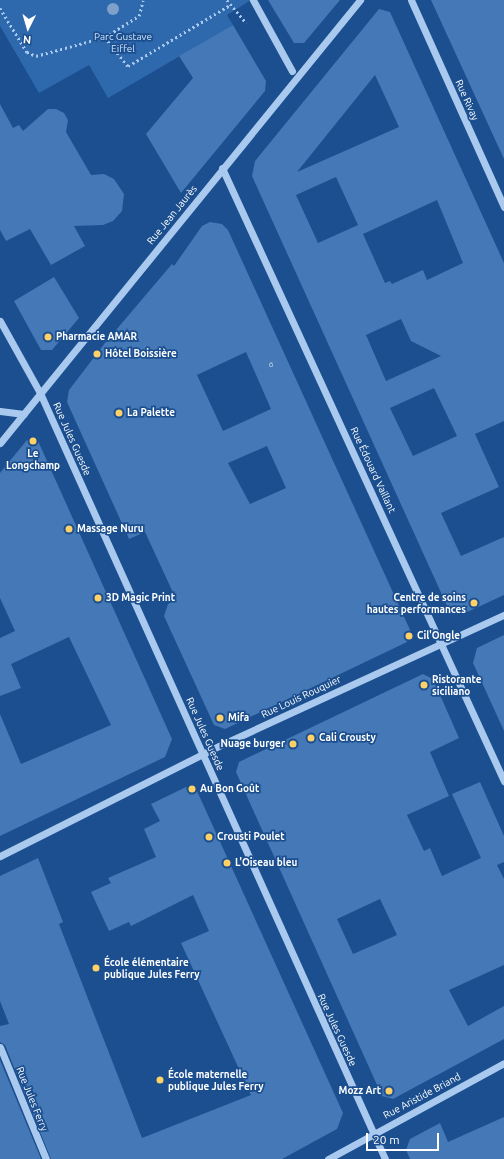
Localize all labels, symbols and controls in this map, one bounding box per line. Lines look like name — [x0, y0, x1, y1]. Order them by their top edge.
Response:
north arrow — [8, 8, 48, 48]
park label: Parc Gustave Eiffel — [94, 30, 152, 54]
text: N — [22, 34, 32, 46]
street label: Rue Rivay — [453, 78, 481, 122]
street label: Rue Jean Jaurès — [144, 183, 200, 247]
place label: Pharmacie AMAR — [56, 331, 137, 343]
marker: Pharmacie AMAR — [43, 332, 53, 342]
place label: Hôtel Boissière — [105, 348, 177, 360]
marker: Hôtel Boissière — [92, 349, 102, 359]
house number: 6 — [269, 360, 273, 370]
street label: Rue Jules Guesde — [51, 401, 93, 477]
place label: La Palette — [127, 407, 175, 419]
marker: La Palette — [114, 408, 124, 418]
street label: Rue Édouard Vaillant — [348, 425, 398, 515]
marker: Le Longchamp — [28, 436, 38, 446]
place label: Le Longchamp — [6, 447, 60, 470]
place label: Massage Nuru — [77, 523, 143, 535]
marker: Massage Nuru — [64, 524, 74, 534]
place label: Centre de soins hautes performances — [367, 591, 466, 614]
place label: 3D Magic Print — [106, 592, 175, 604]
marker: 3D Magic Print — [93, 593, 103, 603]
marker: Centre de soins hautes performances — [469, 598, 479, 608]
place label: Cil'Ongle — [417, 630, 460, 642]
marker: Cil'Ongle — [404, 631, 414, 641]
street label: Rue Louis Rouquier — [259, 673, 343, 721]
place label: Ristorante siciliano — [432, 673, 481, 696]
marker: Ristorante siciliano — [419, 680, 429, 690]
street label: Rue Jules Guesde — [184, 696, 226, 772]
place label: Mifa — [228, 712, 249, 724]
marker: Mifa — [215, 713, 225, 723]
place label: Cali Crousty — [319, 732, 376, 744]
marker: Cali Crousty — [306, 733, 316, 743]
place label: Nuage burger — [221, 738, 285, 750]
marker: Nuage burger — [288, 739, 298, 749]
place label: Au Bon Goût — [200, 783, 259, 795]
marker: Au Bon Goût — [187, 784, 197, 794]
place label: Crousti Poulet — [217, 831, 285, 843]
marker: Crousti Poulet — [204, 832, 214, 842]
place label: L'Oiseau bleu — [235, 857, 297, 869]
marker: L'Oiseau bleu — [222, 858, 232, 868]
place label: École élémentaire publique Jules Ferry — [104, 956, 200, 980]
marker: École élémentaire publique Jules Ferry — [91, 963, 101, 973]
street label: Rue Jules Guesde — [315, 992, 359, 1068]
street label: Rue Jules Ferry — [14, 1065, 50, 1133]
place label: École maternelle publique Jules Ferry — [168, 1068, 264, 1092]
street label: Rue Aristide Briand — [381, 1070, 463, 1122]
marker: École maternelle publique Jules Ferry — [155, 1075, 165, 1085]
place label: Mozz Art — [339, 1085, 381, 1097]
marker: Mozz Art — [384, 1086, 394, 1096]
scale bar — [368, 1125, 441, 1151]
text: 20 m — [373, 1133, 400, 1146]

